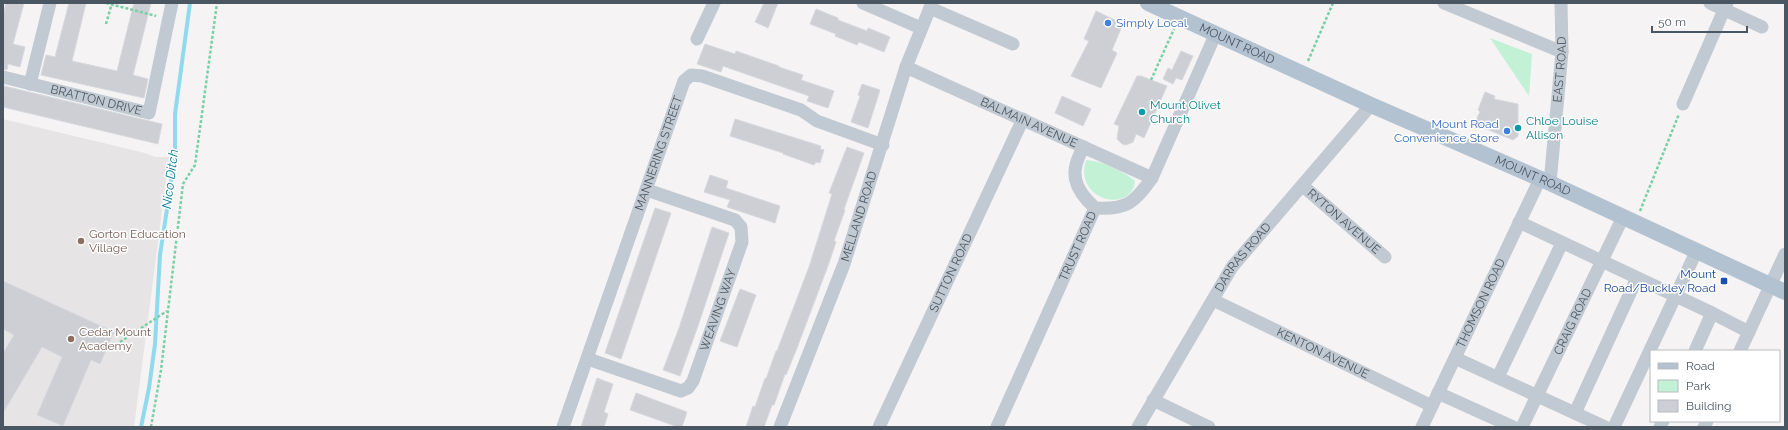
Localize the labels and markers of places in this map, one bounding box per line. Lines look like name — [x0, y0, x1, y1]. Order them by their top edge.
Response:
place label: Simply Local — [1116, 16, 1188, 30]
marker: Simply Local — [1103, 18, 1113, 28]
place label: Mount Olivet Church — [1150, 98, 1221, 126]
marker: Mount Olivet Church — [1137, 107, 1147, 117]
place label: Chloe Louise Allison — [1526, 114, 1598, 142]
place label: Mount Road Convenience Store — [1394, 117, 1499, 145]
marker: Chloe Louise Allison — [1513, 123, 1523, 133]
marker: Mount Road Convenience Store — [1502, 126, 1512, 136]
place label: Gorton Education Village — [89, 227, 186, 255]
marker: Gorton Education Village — [76, 236, 86, 246]
place label: Mount Road/Buckley Road — [1604, 267, 1716, 295]
marker: Mount Road/Buckley Road — [1719, 276, 1729, 286]
place label: Cedar Mount Academy — [79, 325, 151, 353]
marker: Cedar Mount Academy — [66, 334, 76, 344]

